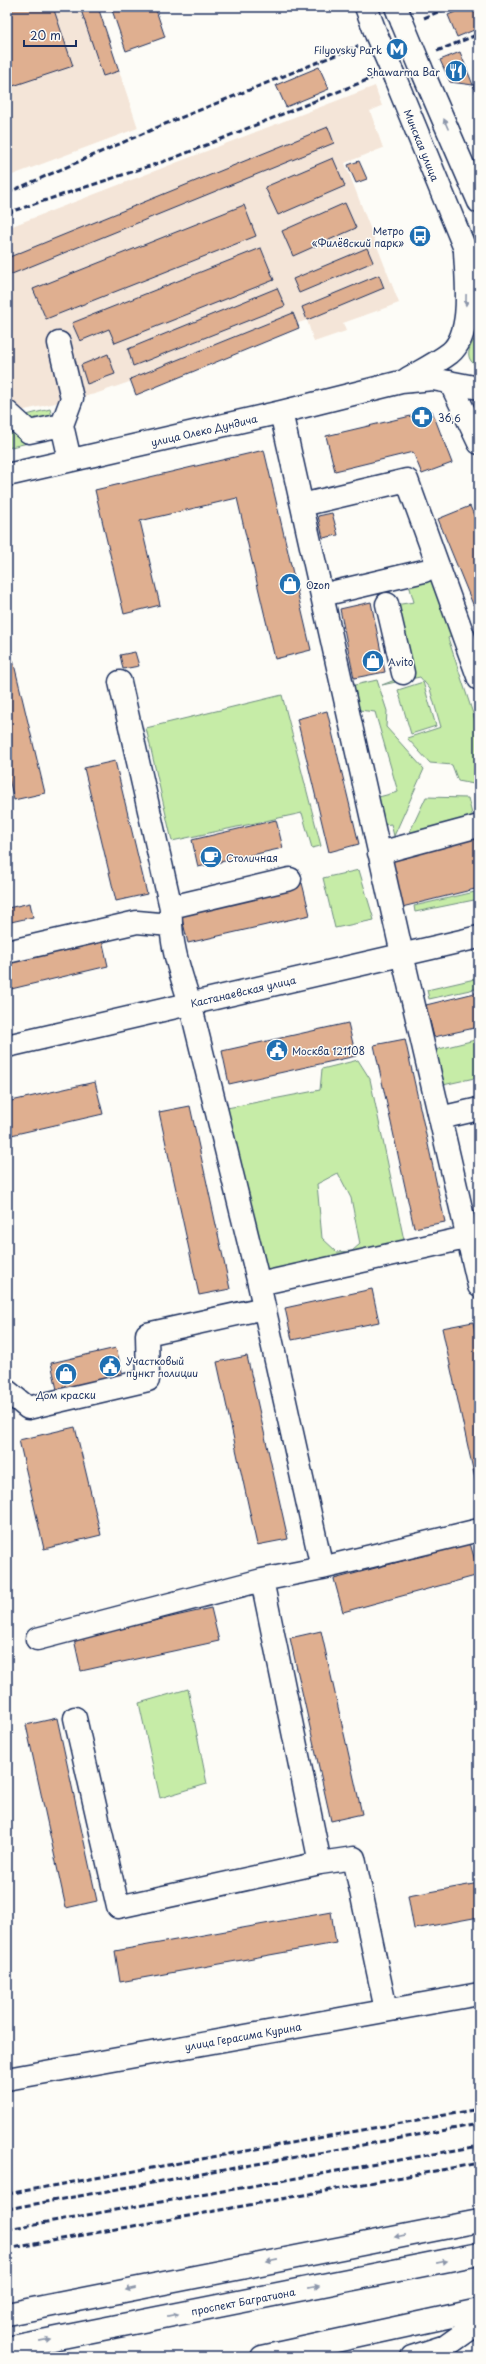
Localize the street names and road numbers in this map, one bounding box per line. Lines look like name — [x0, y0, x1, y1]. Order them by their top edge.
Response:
street label: Минская улица — [401, 107, 444, 184]
street label: улица Олеко Дундича — [149, 410, 260, 451]
street label: Кастанаевская улица — [189, 971, 298, 1010]
street label: улица Герасима Курина — [184, 2018, 303, 2054]
street label: проспект Багратиона — [190, 2283, 297, 2318]

